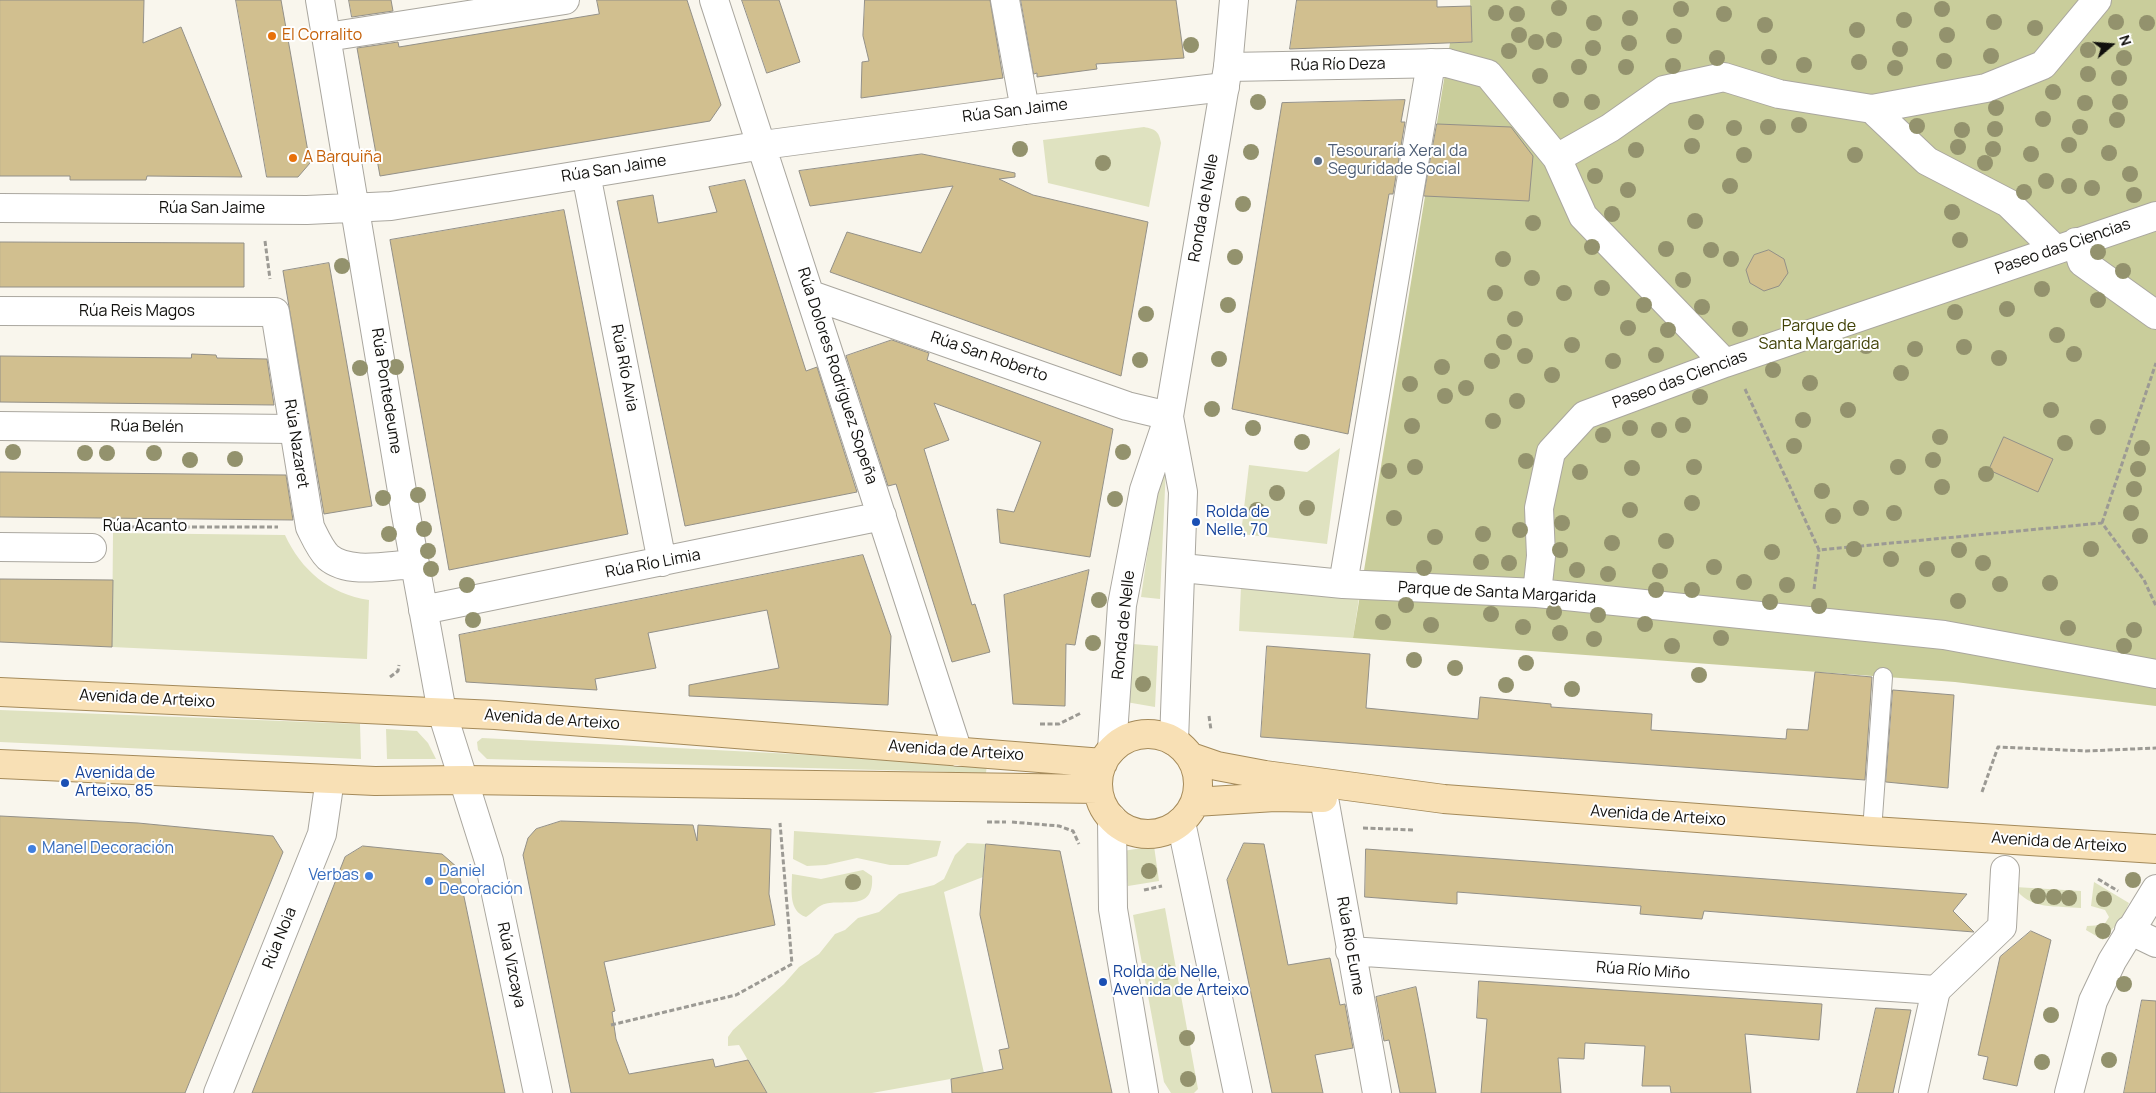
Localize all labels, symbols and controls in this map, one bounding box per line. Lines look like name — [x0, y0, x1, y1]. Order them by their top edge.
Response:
north arrow — [2086, 20, 2136, 70]
place label: El Corralito — [282, 26, 362, 46]
marker: El Corralito — [266, 30, 278, 42]
text: N — [2115, 32, 2136, 48]
street label: Rúa Río Deza — [1290, 55, 1386, 75]
street label: Rúa San Jaime — [961, 95, 1069, 127]
place label: Tesouraría Xeral da Seguridade Social — [1328, 142, 1467, 180]
place label: A Barquiña — [303, 148, 382, 168]
street label: Rúa San Jaime — [560, 151, 668, 187]
marker: A Barquiña — [287, 152, 299, 164]
street label: Ronda de Nelle — [1185, 152, 1223, 264]
marker: Tesouraría Xeral da Seguridade Social — [1312, 155, 1324, 167]
street label: Rúa San Jaime — [159, 199, 265, 219]
street label: Paseo das Ciencias — [1993, 215, 2133, 279]
street label: Rúa Dolores Rodríguez Sopeña — [793, 265, 881, 487]
street label: Rúa Reis Magos — [79, 302, 195, 322]
park label: Parque de Santa Margarida — [1759, 317, 1879, 355]
street label: Rúa Río Avia — [606, 323, 642, 413]
street label: Rúa Pontedeume — [367, 327, 405, 455]
street label: Rúa San Roberto — [928, 328, 1050, 386]
street label: Paseo das Ciencias — [1610, 347, 1750, 413]
street label: Rúa Nazaret — [279, 398, 313, 490]
street label: Rúa Belén — [110, 417, 184, 437]
place label: Rolda de Nelle, 70 — [1206, 503, 1270, 541]
marker: Rolda de Nelle, 70 — [1190, 516, 1202, 528]
street label: Rúa Acanto — [103, 517, 187, 537]
street label: Rúa Río Limia — [604, 545, 702, 583]
street label: Ronda de Nelle — [1109, 569, 1139, 681]
street label: Parque de Santa Margarida — [1397, 578, 1597, 608]
street label: Avenida de Arteixo — [79, 686, 215, 712]
street label: Avenida de Arteixo — [484, 706, 620, 734]
street label: Avenida de Arteixo — [888, 737, 1024, 765]
place label: Avenida de Arteixo, 85 — [75, 764, 155, 802]
marker: Avenida de Arteixo, 85 — [59, 777, 71, 789]
street label: Avenida de Arteixo — [1590, 802, 1726, 830]
street label: Avenida de Arteixo — [1991, 829, 2127, 857]
place label: Manel Decoración — [42, 839, 174, 859]
marker: Manel Decoración — [26, 843, 38, 855]
place label: Daniel Decoración — [439, 862, 523, 900]
place label: Verbas — [308, 866, 359, 886]
marker: Verbas — [363, 870, 375, 882]
marker: Daniel Decoración — [423, 875, 435, 887]
street label: Rúa Río Eume — [1332, 895, 1368, 997]
street label: Rúa Noia — [259, 904, 301, 972]
street label: Rúa Vizcaya — [493, 921, 529, 1009]
street label: Rúa Río Miño — [1595, 958, 1691, 984]
place label: Rolda de Nelle, Avenida de Arteixo — [1113, 963, 1249, 1001]
marker: Rolda de Nelle, Avenida de Arteixo — [1097, 976, 1109, 988]

